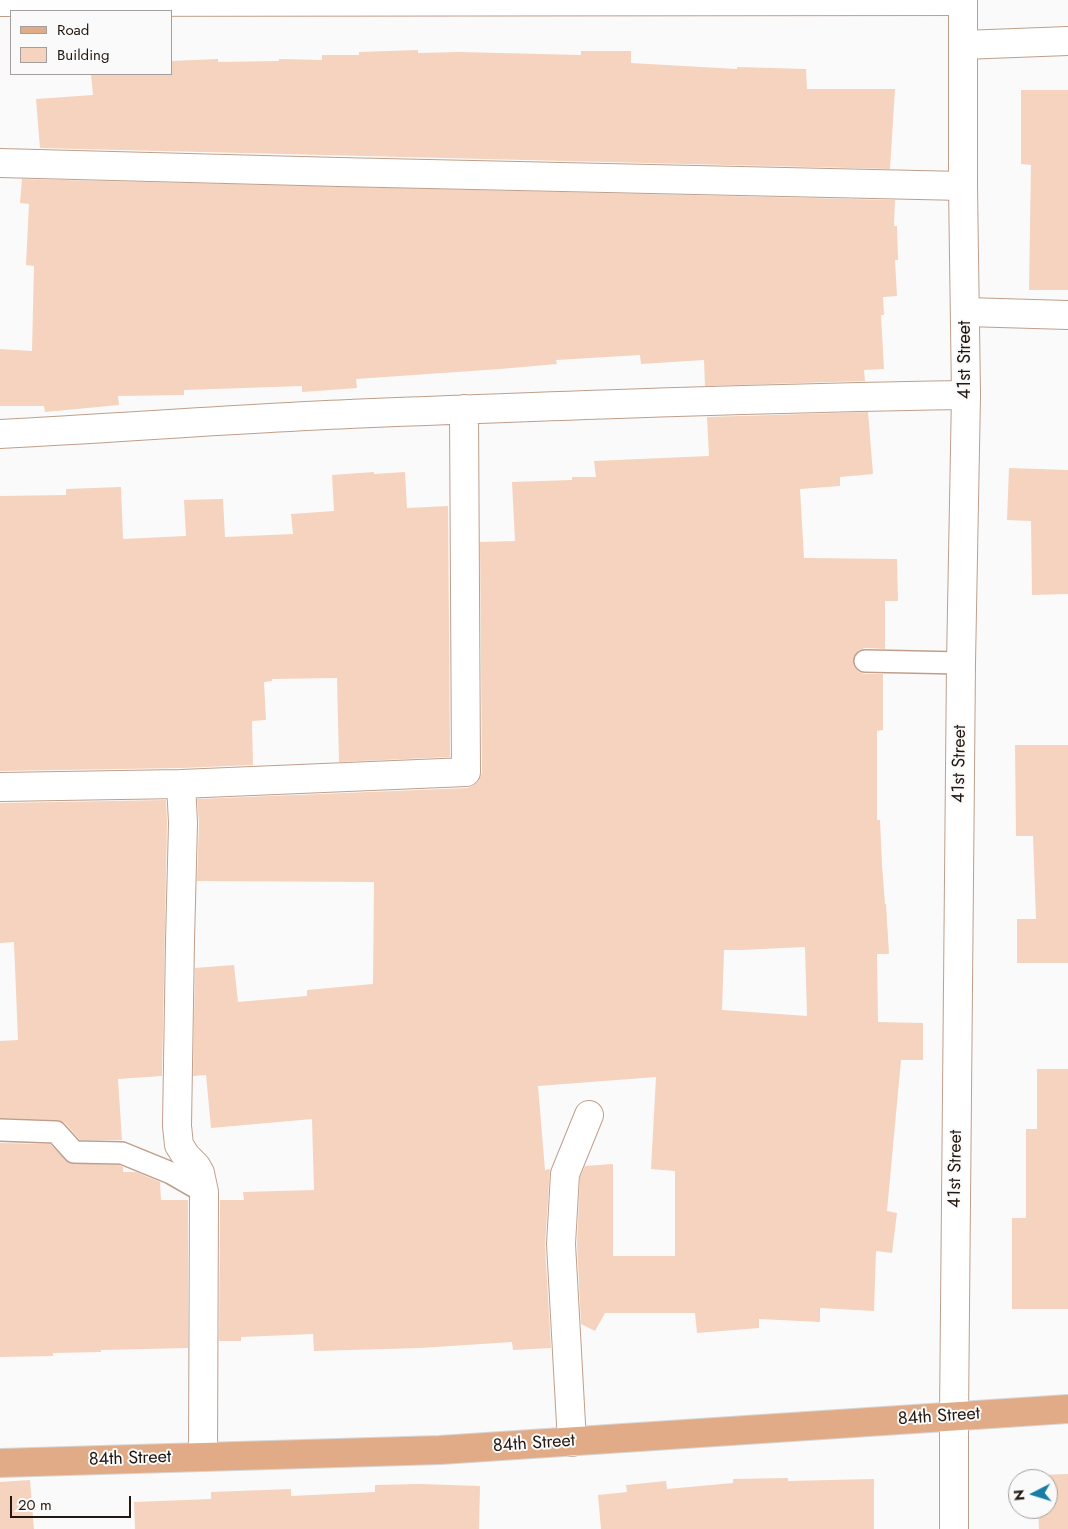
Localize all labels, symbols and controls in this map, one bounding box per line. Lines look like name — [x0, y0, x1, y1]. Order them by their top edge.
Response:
legend — [10, 10, 172, 75]
text: Road — [57, 19, 89, 41]
text: Building — [57, 44, 109, 66]
street label: 41st Street — [955, 321, 977, 399]
street label: 41st Street — [949, 725, 971, 803]
street label: 41st Street — [945, 1130, 967, 1208]
street label: 84th Street — [897, 1403, 981, 1431]
street label: 84th Street — [492, 1430, 576, 1458]
street label: 84th Street — [88, 1447, 172, 1471]
north arrow — [1008, 1469, 1058, 1519]
scale bar — [12, 1486, 134, 1518]
text: N — [1009, 1489, 1030, 1502]
text: 20 m — [18, 1494, 52, 1516]

